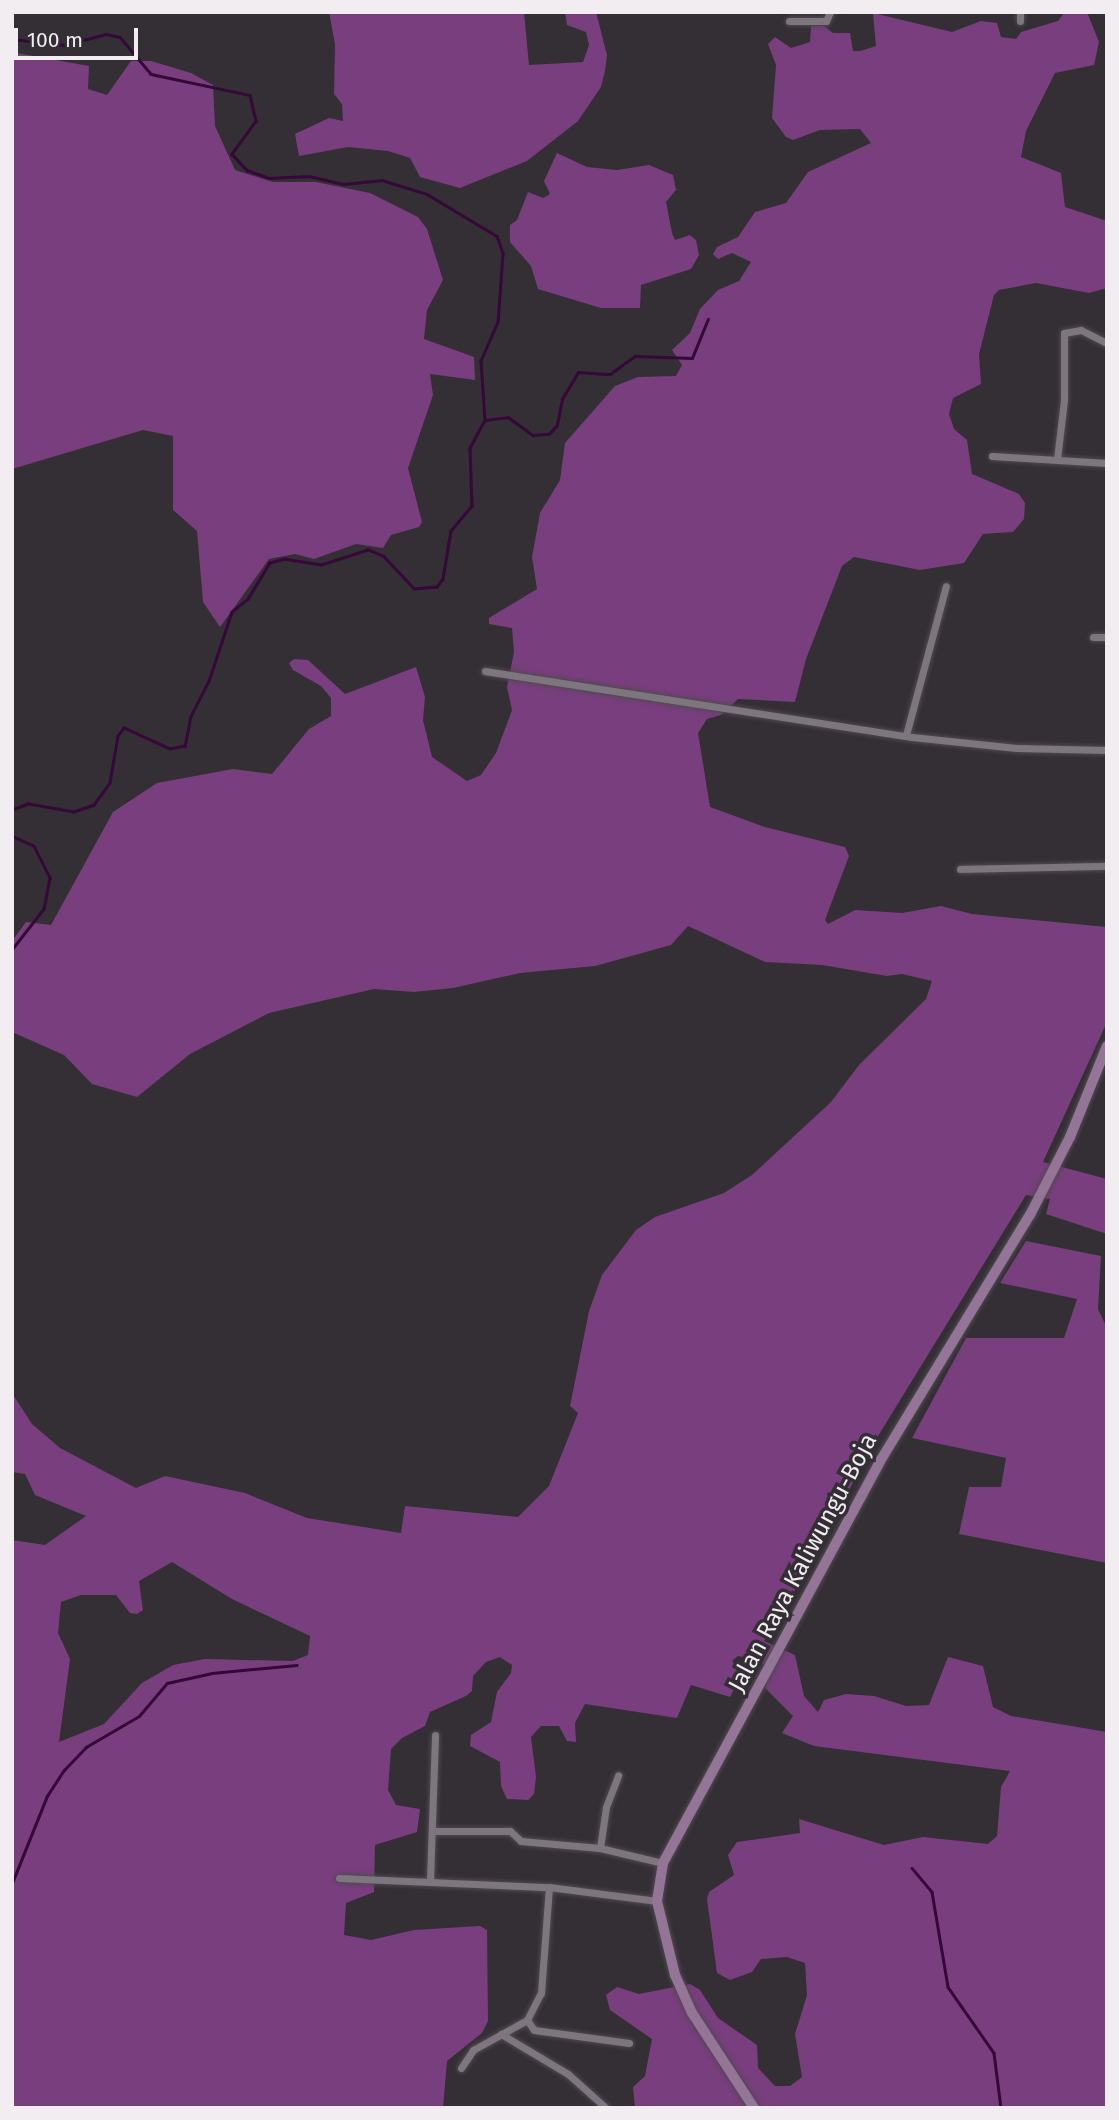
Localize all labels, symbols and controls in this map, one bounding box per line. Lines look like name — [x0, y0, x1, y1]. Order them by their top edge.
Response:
scale bar — [18, 14, 142, 58]
text: 100 m — [27, 27, 83, 53]
street label: Jalan Raya Kaliwungu-Boja — [723, 1429, 883, 1697]

